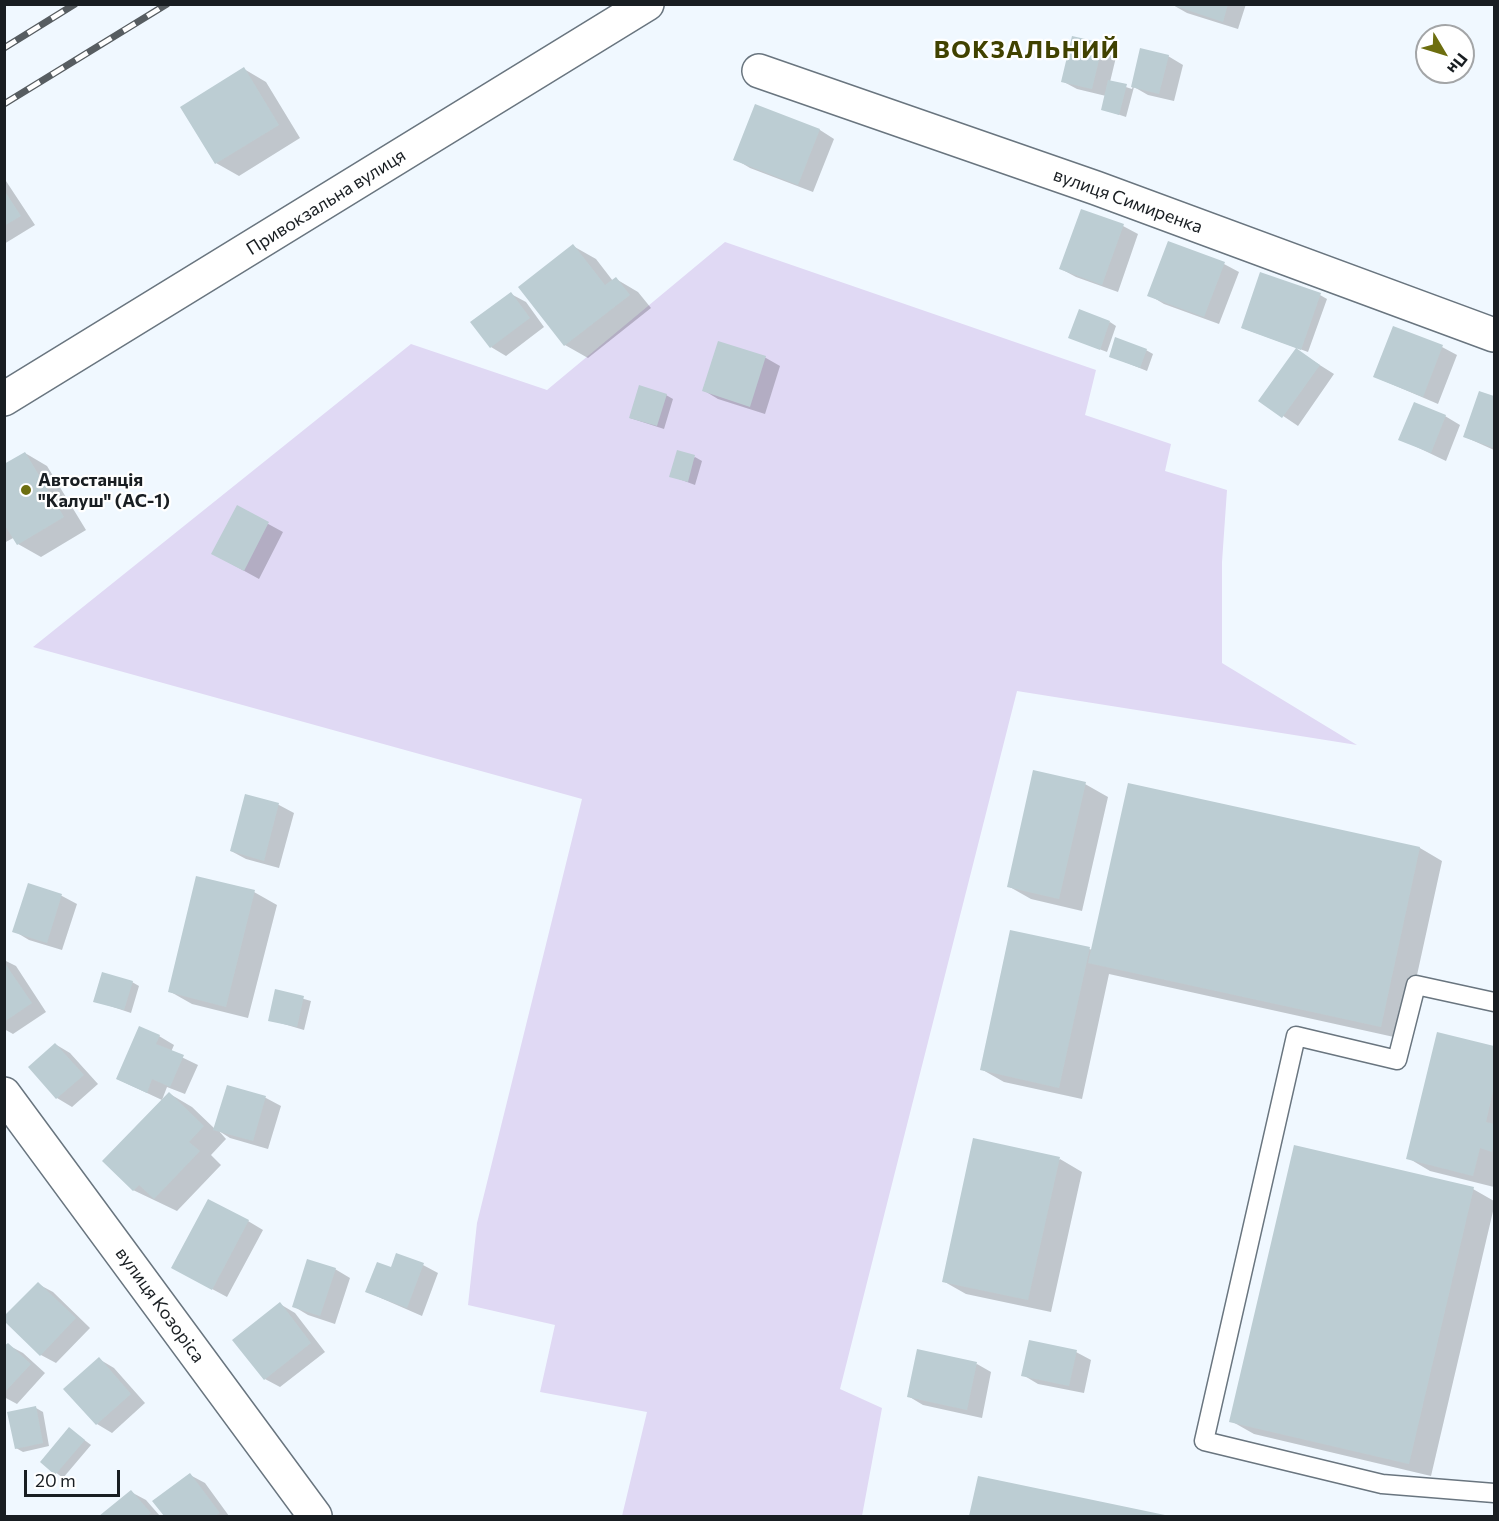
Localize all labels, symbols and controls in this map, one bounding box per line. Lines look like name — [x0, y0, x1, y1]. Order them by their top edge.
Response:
north arrow — [1415, 24, 1475, 84]
district label: ВОКЗАЛЬНИЙ — [934, 36, 1120, 64]
text: Пн — [1444, 50, 1472, 78]
street label: Привокзальна вулиця — [242, 144, 410, 260]
street label: вулиця Симиренка — [1050, 164, 1206, 238]
place label: Автостанція "Калуш" (АС-1) — [38, 469, 170, 512]
marker: Автостанція "Калуш" (АС-1) — [19, 483, 33, 497]
street label: вулиця Козоріса — [111, 1243, 209, 1367]
scale bar — [27, 1458, 123, 1496]
text: 20 m — [35, 1469, 76, 1491]

